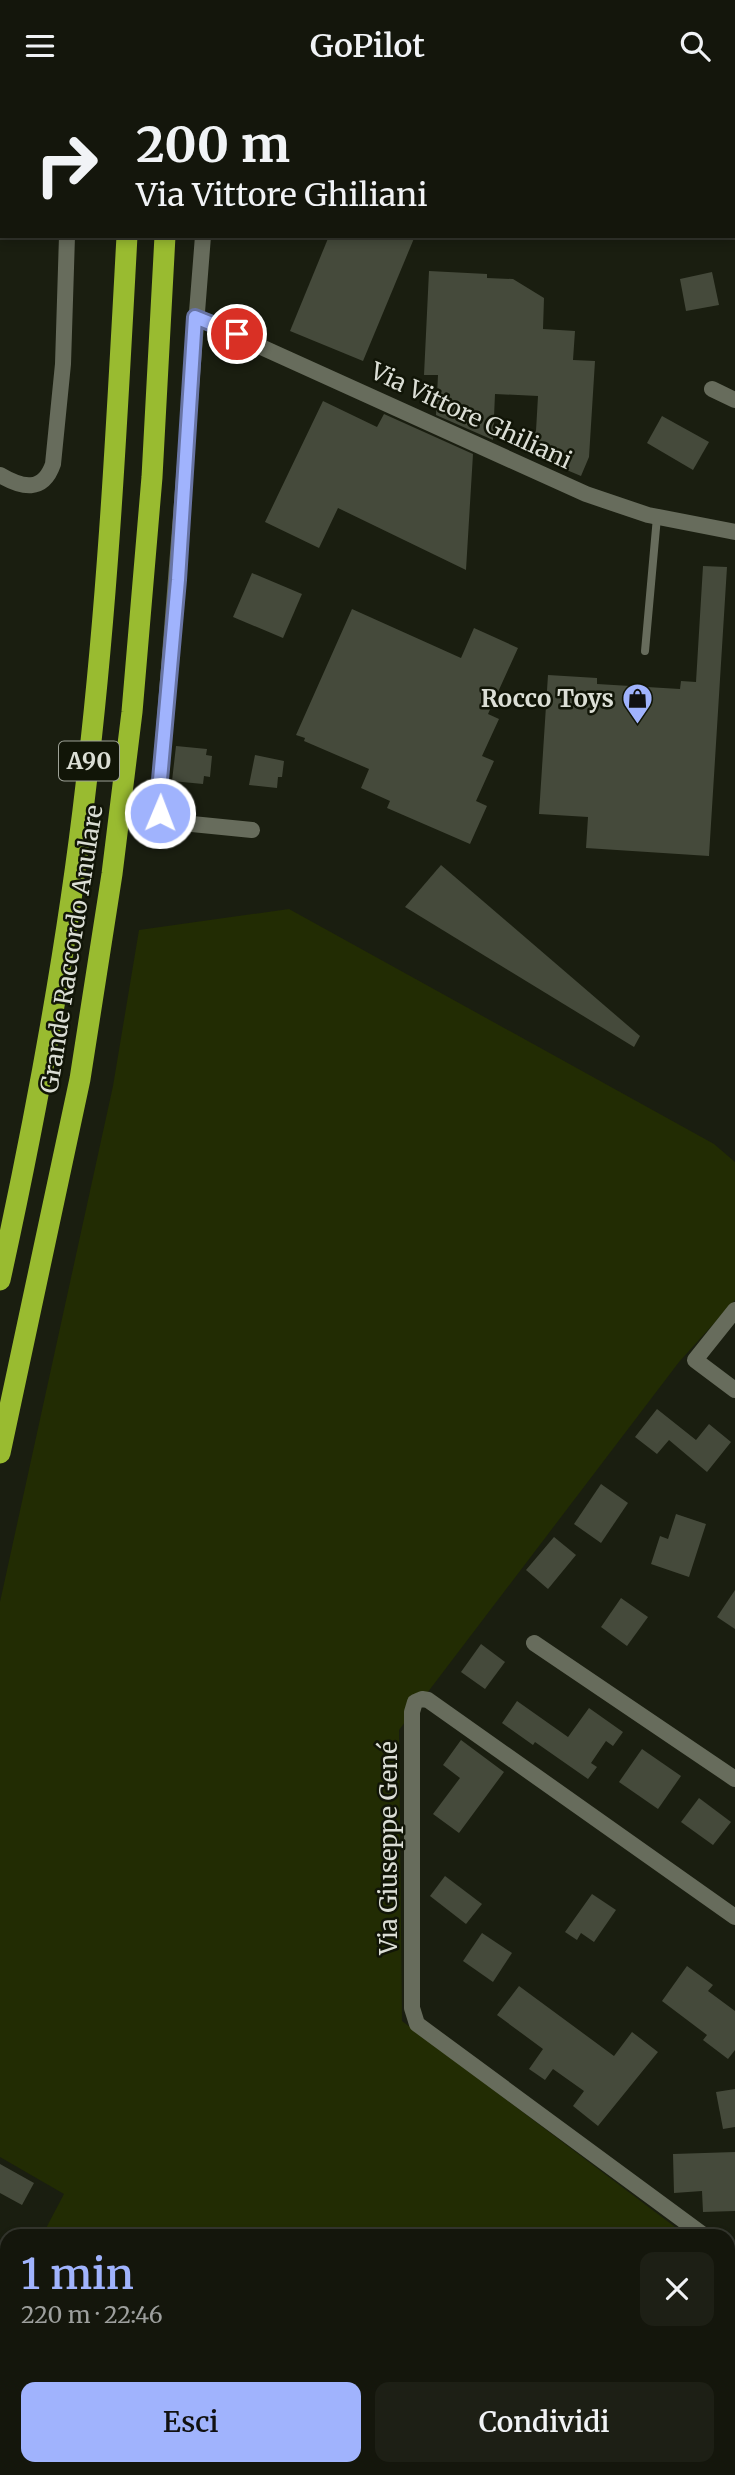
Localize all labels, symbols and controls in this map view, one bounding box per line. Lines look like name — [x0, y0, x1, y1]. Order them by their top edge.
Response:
text: GoPilot — [310, 26, 425, 66]
icon: menu — [21, 27, 59, 65]
icon: search — [676, 27, 714, 65]
text: 200 m — [136, 114, 290, 175]
icon: right — [21, 119, 112, 210]
text: Via Vittore Ghiliani — [136, 175, 428, 215]
pin — [207, 304, 267, 364]
icon: arrive — [218, 315, 256, 353]
street label: Via Vittore Ghiliani — [365, 355, 577, 476]
shop icon: Rocco Toys — [620, 682, 654, 726]
place label: Rocco Toys — [481, 683, 614, 714]
road number: A90 — [59, 741, 119, 781]
position arrow — [123, 776, 197, 850]
street label: Grande Raccordo Anulare — [33, 803, 110, 1095]
street label: Via Giuseppe Gené — [373, 1741, 404, 1956]
text: 1 min — [21, 2248, 134, 2300]
button: close — [640, 2252, 714, 2326]
text: 220 m · 22:46 — [21, 2300, 163, 2329]
button: Esci — [21, 2382, 361, 2462]
button: Condividi — [375, 2382, 714, 2462]

